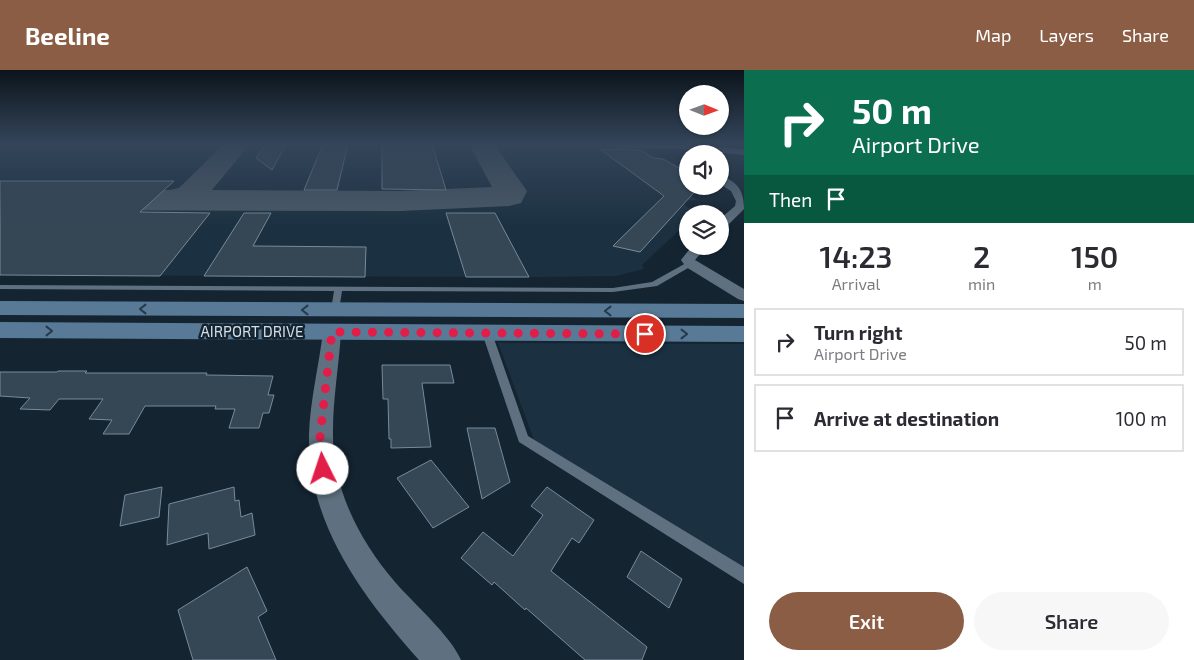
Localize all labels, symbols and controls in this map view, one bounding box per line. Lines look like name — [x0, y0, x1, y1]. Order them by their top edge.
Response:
text: Beeline — [25, 21, 110, 50]
text: Map — [975, 24, 1011, 46]
text: Layers — [1039, 24, 1094, 46]
text: Share — [1122, 24, 1169, 46]
north arrow — [679, 85, 729, 135]
map controls — [679, 85, 729, 255]
text: 50 m — [852, 89, 932, 131]
icon: right — [769, 90, 834, 155]
text: Airport Drive — [852, 131, 980, 157]
button: sound — [679, 145, 729, 195]
icon: arrive — [822, 185, 850, 213]
text: Then — [769, 188, 812, 211]
button: layers — [679, 205, 729, 255]
text: 14:23 — [820, 238, 892, 274]
text: 2 — [973, 238, 990, 274]
text: 150 — [1071, 238, 1118, 274]
text: Arrival — [832, 274, 880, 293]
text: min — [968, 274, 995, 293]
text: m — [1088, 274, 1102, 293]
one-way arrow — [139, 304, 146, 314]
one-way arrow — [301, 305, 309, 315]
one-way arrow — [604, 306, 612, 316]
pin — [624, 313, 666, 355]
icon: arrive — [631, 320, 659, 348]
text: Turn right — [814, 321, 902, 344]
street label: AIRPORT DRIVE — [201, 322, 303, 340]
one-way arrow — [45, 325, 53, 336]
icon: right — [771, 328, 799, 356]
one-way arrow — [680, 329, 688, 339]
text: 50 m — [1124, 331, 1167, 354]
text: Airport Drive — [814, 344, 907, 363]
icon: arrive — [771, 404, 799, 432]
text: Arrive at destination — [814, 407, 999, 430]
text: 100 m — [1116, 407, 1167, 430]
position arrow — [296, 442, 348, 494]
button: Exit — [769, 592, 964, 650]
button: Share — [974, 592, 1169, 650]

